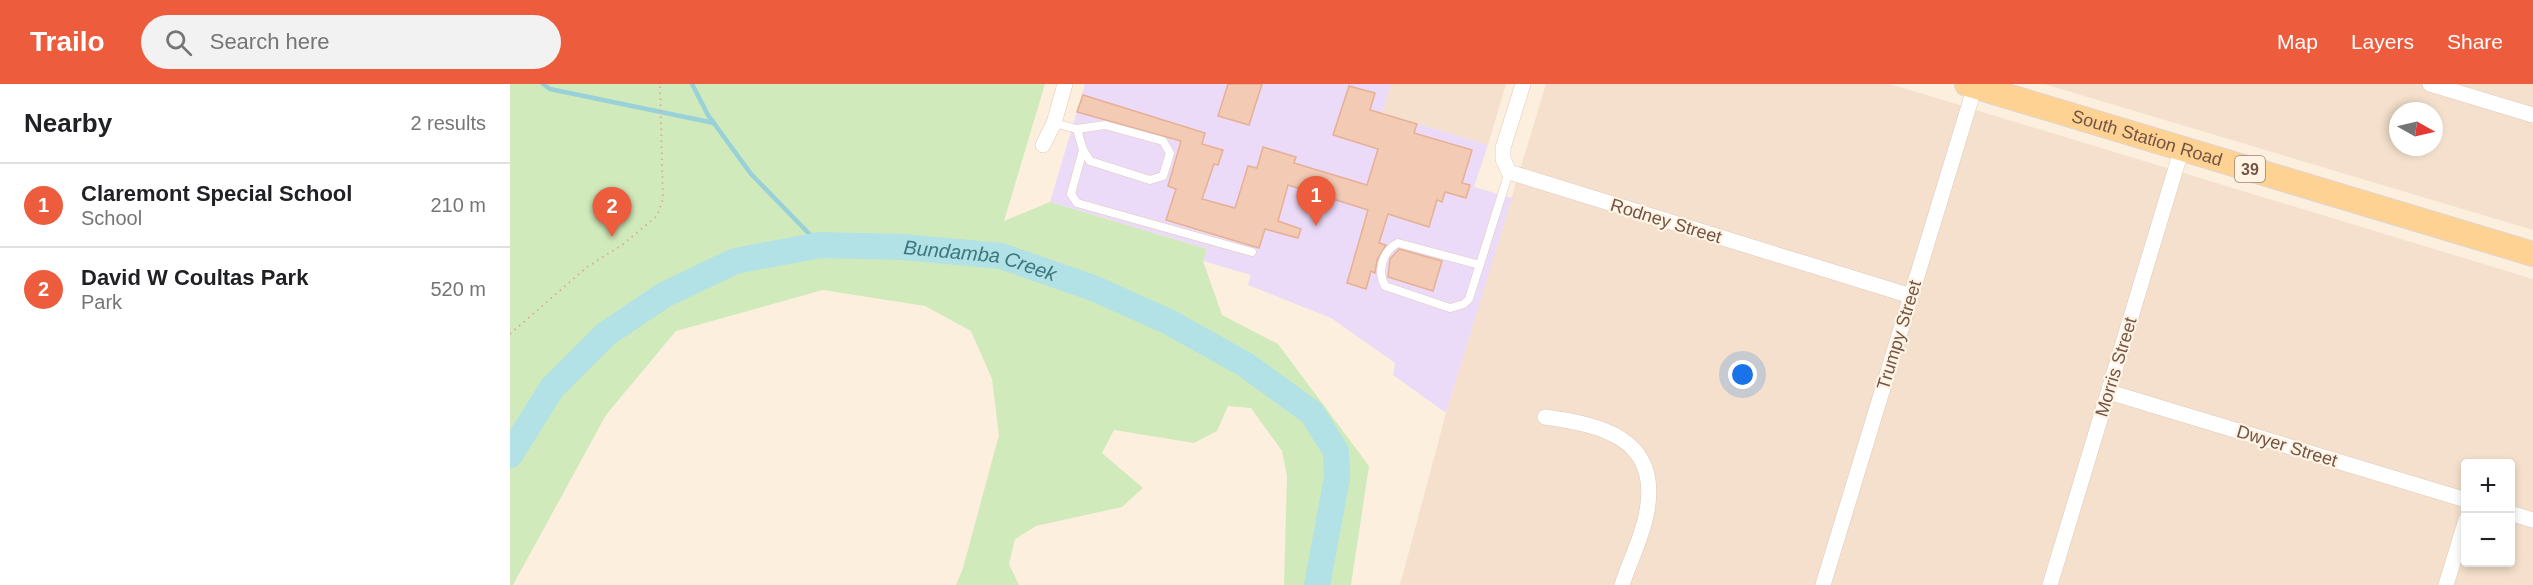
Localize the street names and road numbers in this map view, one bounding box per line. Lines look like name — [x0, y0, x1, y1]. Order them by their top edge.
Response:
street label: South Station Road — [2069, 106, 2225, 170]
road number: 39 — [2235, 156, 2265, 182]
street label: Rodney Street — [1608, 195, 1724, 247]
street label: Trumpy Street — [1873, 278, 1925, 392]
street label: Morris Street — [2091, 315, 2141, 419]
street label: Dwyer Street — [2234, 421, 2340, 471]

